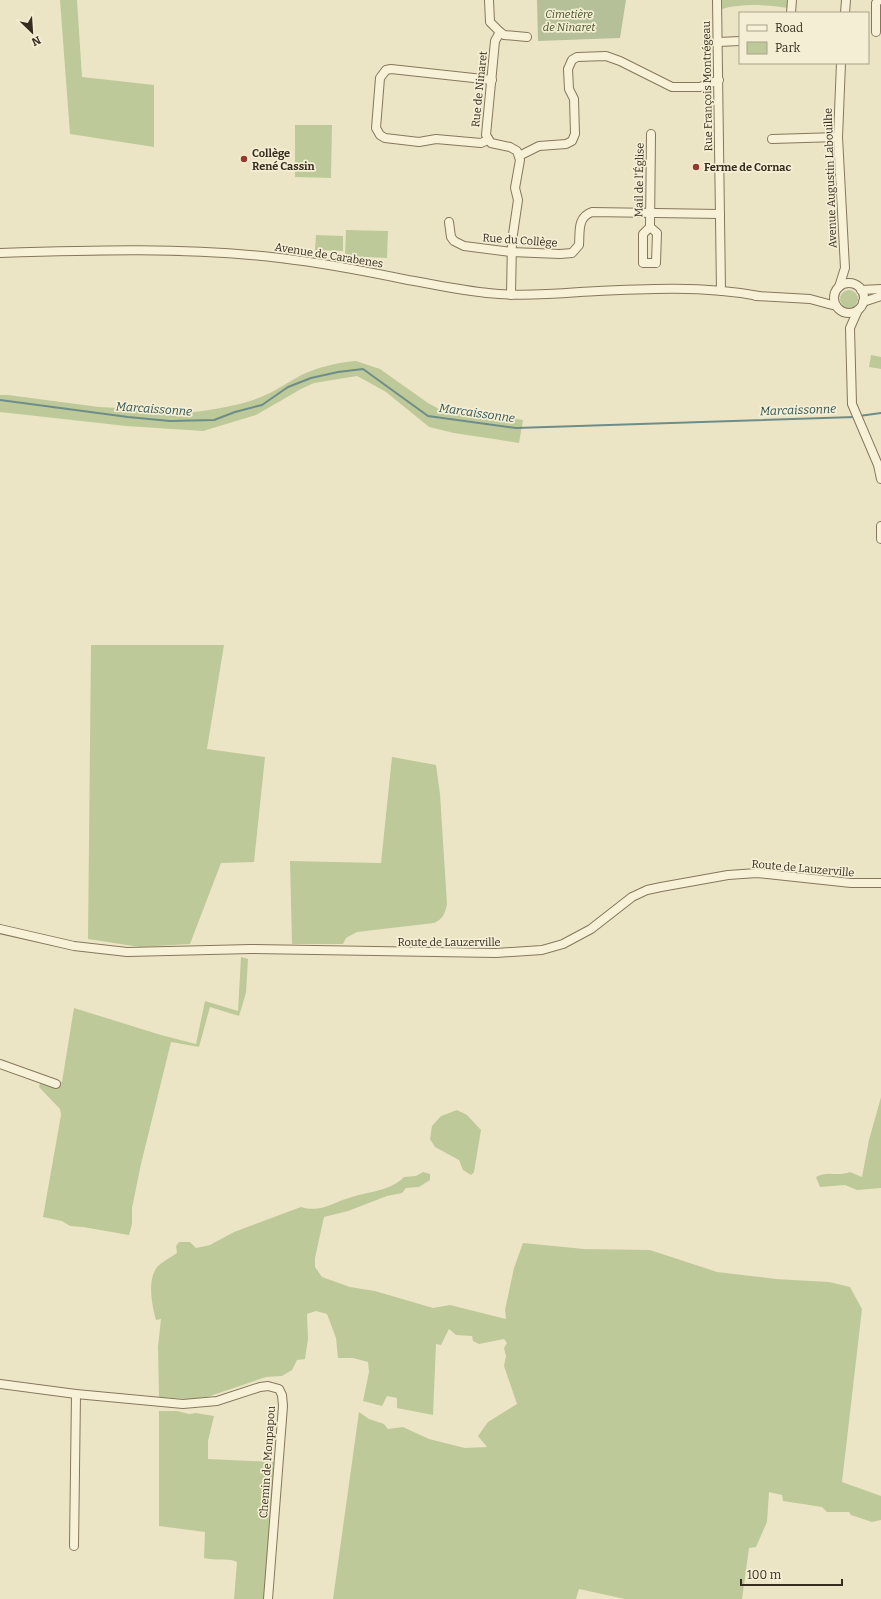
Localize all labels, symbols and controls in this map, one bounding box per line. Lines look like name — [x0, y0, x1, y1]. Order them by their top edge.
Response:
park label: Cimetière de Ninaret — [543, 8, 595, 34]
north arrow — [12, 12, 52, 52]
legend — [739, 12, 869, 64]
street label: Rue François Montrégeau — [700, 20, 715, 151]
text: Road — [775, 21, 803, 35]
text: N — [29, 33, 43, 49]
text: Park — [775, 41, 801, 55]
street label: Rue de Ninaret — [469, 50, 490, 128]
street label: Avenue Augustin Labouilhe — [822, 108, 839, 248]
street label: Mail de l'Église — [631, 142, 647, 218]
place label: Collège René Cassin — [252, 147, 315, 173]
marker: Collège René Cassin — [239, 154, 249, 164]
place label: Ferme de Cornac — [704, 161, 791, 174]
marker: Ferme de Cornac — [691, 162, 701, 172]
street label: Rue du Collège — [482, 231, 558, 250]
street label: Avenue de Carabenes — [274, 240, 384, 270]
water label: Marcaissonne — [115, 399, 193, 419]
water label: Marcaissonne — [438, 401, 516, 425]
water label: Marcaissonne — [760, 402, 836, 418]
street label: Route de Lauzerville — [751, 858, 855, 879]
street label: Route de Lauzerville — [397, 936, 501, 949]
street label: Chemin de Monpapou — [257, 1405, 278, 1519]
scale bar — [741, 1561, 842, 1587]
text: 100 m — [747, 1568, 782, 1582]

